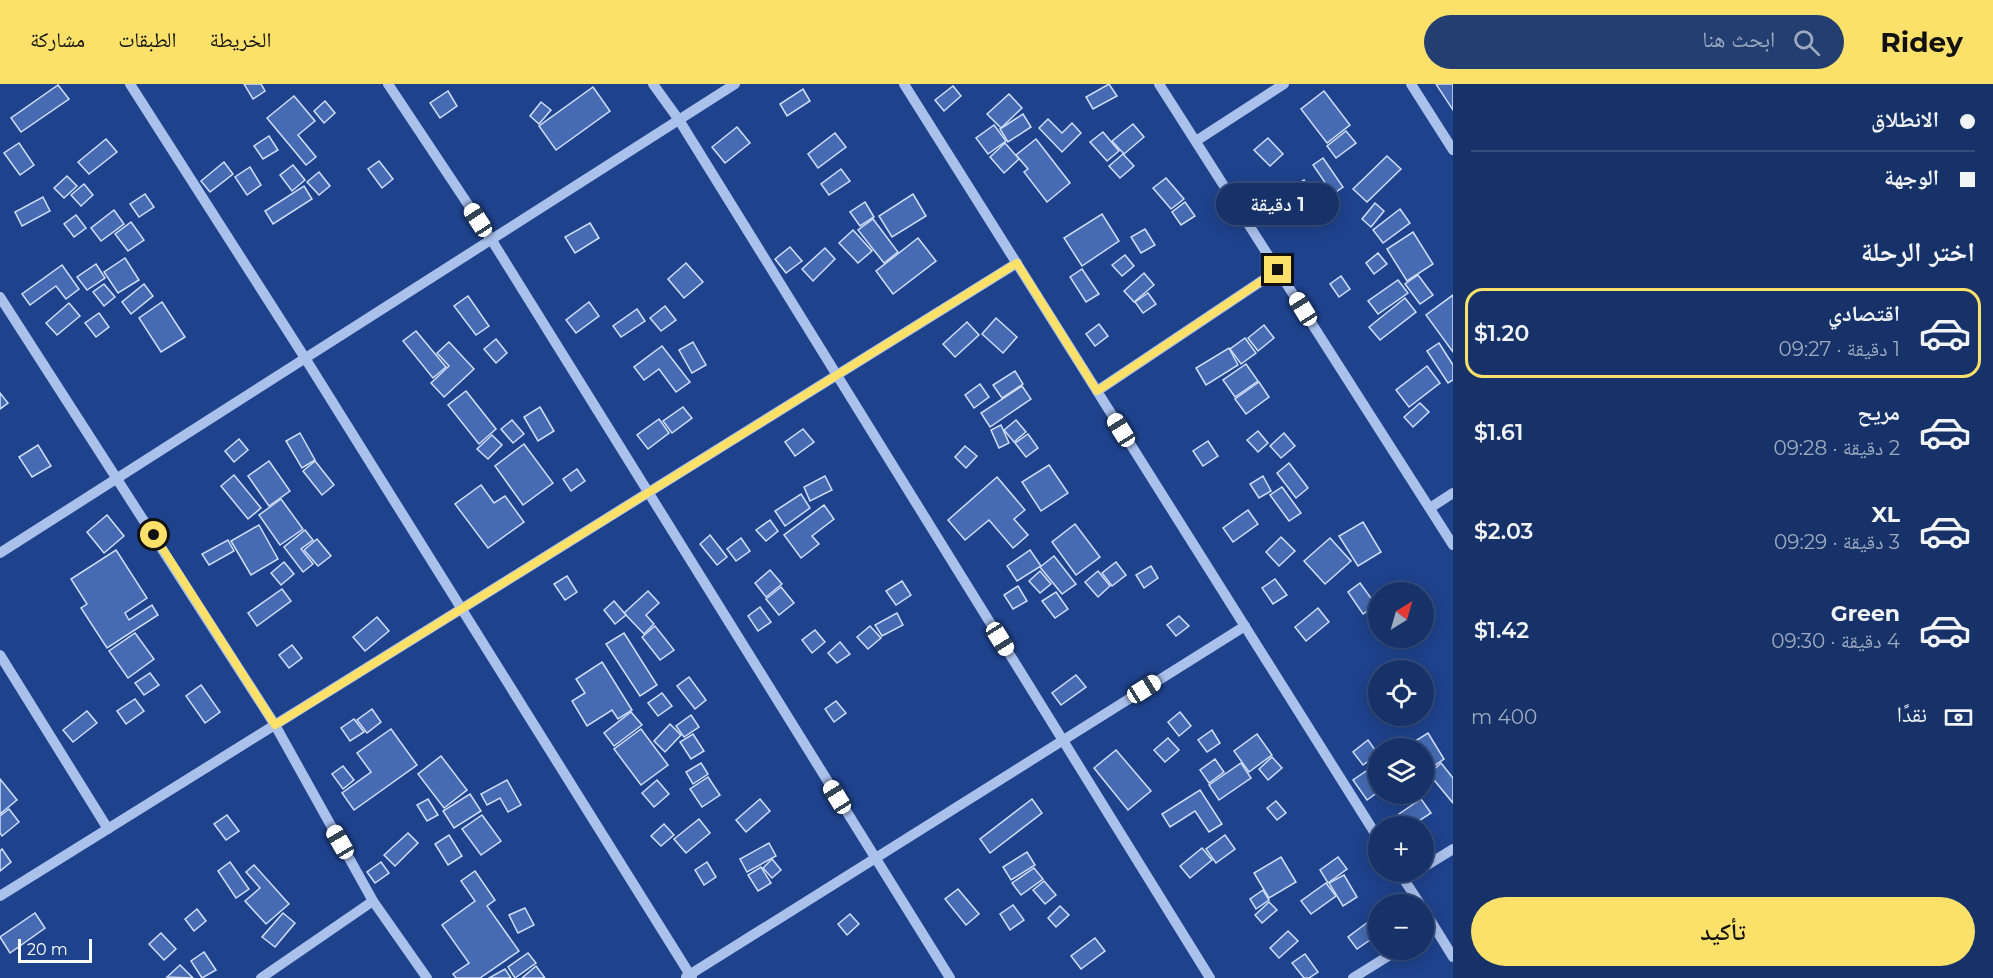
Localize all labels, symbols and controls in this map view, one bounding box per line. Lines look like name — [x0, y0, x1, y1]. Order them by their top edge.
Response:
search box — [1424, 15, 1844, 69]
text: Ridey — [1880, 25, 1963, 59]
text: ابحث هنا — [1702, 26, 1775, 53]
icon: search — [1790, 26, 1823, 59]
text: مشاركة — [30, 27, 85, 52]
text: الطبقات — [118, 27, 177, 52]
text: الخريطة — [210, 27, 271, 52]
text: الانطلاق — [1871, 106, 1939, 133]
text: الوجهة — [1884, 164, 1939, 191]
callout: 1 دقيقة — [1216, 183, 1340, 225]
text: 1 دقيقة — [1250, 192, 1305, 216]
car — [461, 200, 495, 240]
text: اختر الرحلة — [1861, 235, 1975, 268]
route end — [1264, 256, 1291, 283]
car — [1286, 289, 1320, 329]
text: اقتصادي — [1828, 300, 1900, 327]
icon: car — [1918, 306, 1972, 360]
text: $1.20 — [1474, 320, 1529, 347]
text: 1 دقيقة · 09:27 — [1779, 337, 1900, 361]
text: مريح — [1857, 399, 1900, 426]
icon: car — [1918, 405, 1972, 459]
car — [1104, 410, 1138, 450]
text: $1.61 — [1474, 419, 1523, 446]
text: 2 دقيقة · 09:28 — [1773, 436, 1900, 460]
text: XL — [1871, 501, 1900, 528]
icon: car — [1918, 504, 1972, 558]
text: $2.03 — [1474, 518, 1533, 545]
route start — [140, 521, 167, 548]
text: 3 دقيقة · 09:29 — [1774, 530, 1900, 554]
north arrow — [1368, 582, 1434, 648]
map controls — [1368, 582, 1434, 960]
text: Green — [1831, 600, 1900, 627]
icon: car — [1918, 603, 1972, 657]
text: $1.42 — [1474, 617, 1529, 644]
car — [983, 619, 1017, 659]
text: 4 دقيقة · 09:30 — [1771, 629, 1900, 653]
button: locate — [1368, 660, 1434, 726]
car — [1124, 672, 1164, 706]
text: نقدًا — [1897, 701, 1927, 728]
icon: cash — [1942, 701, 1975, 734]
text: 400 m — [1471, 705, 1537, 729]
button: layers — [1368, 738, 1434, 804]
car — [820, 777, 854, 817]
button: + — [1368, 816, 1434, 882]
car — [323, 822, 357, 862]
button: − — [1368, 894, 1434, 960]
button: تأكيد — [1471, 897, 1975, 966]
scale bar — [18, 936, 92, 964]
text: 20 m — [27, 940, 68, 959]

